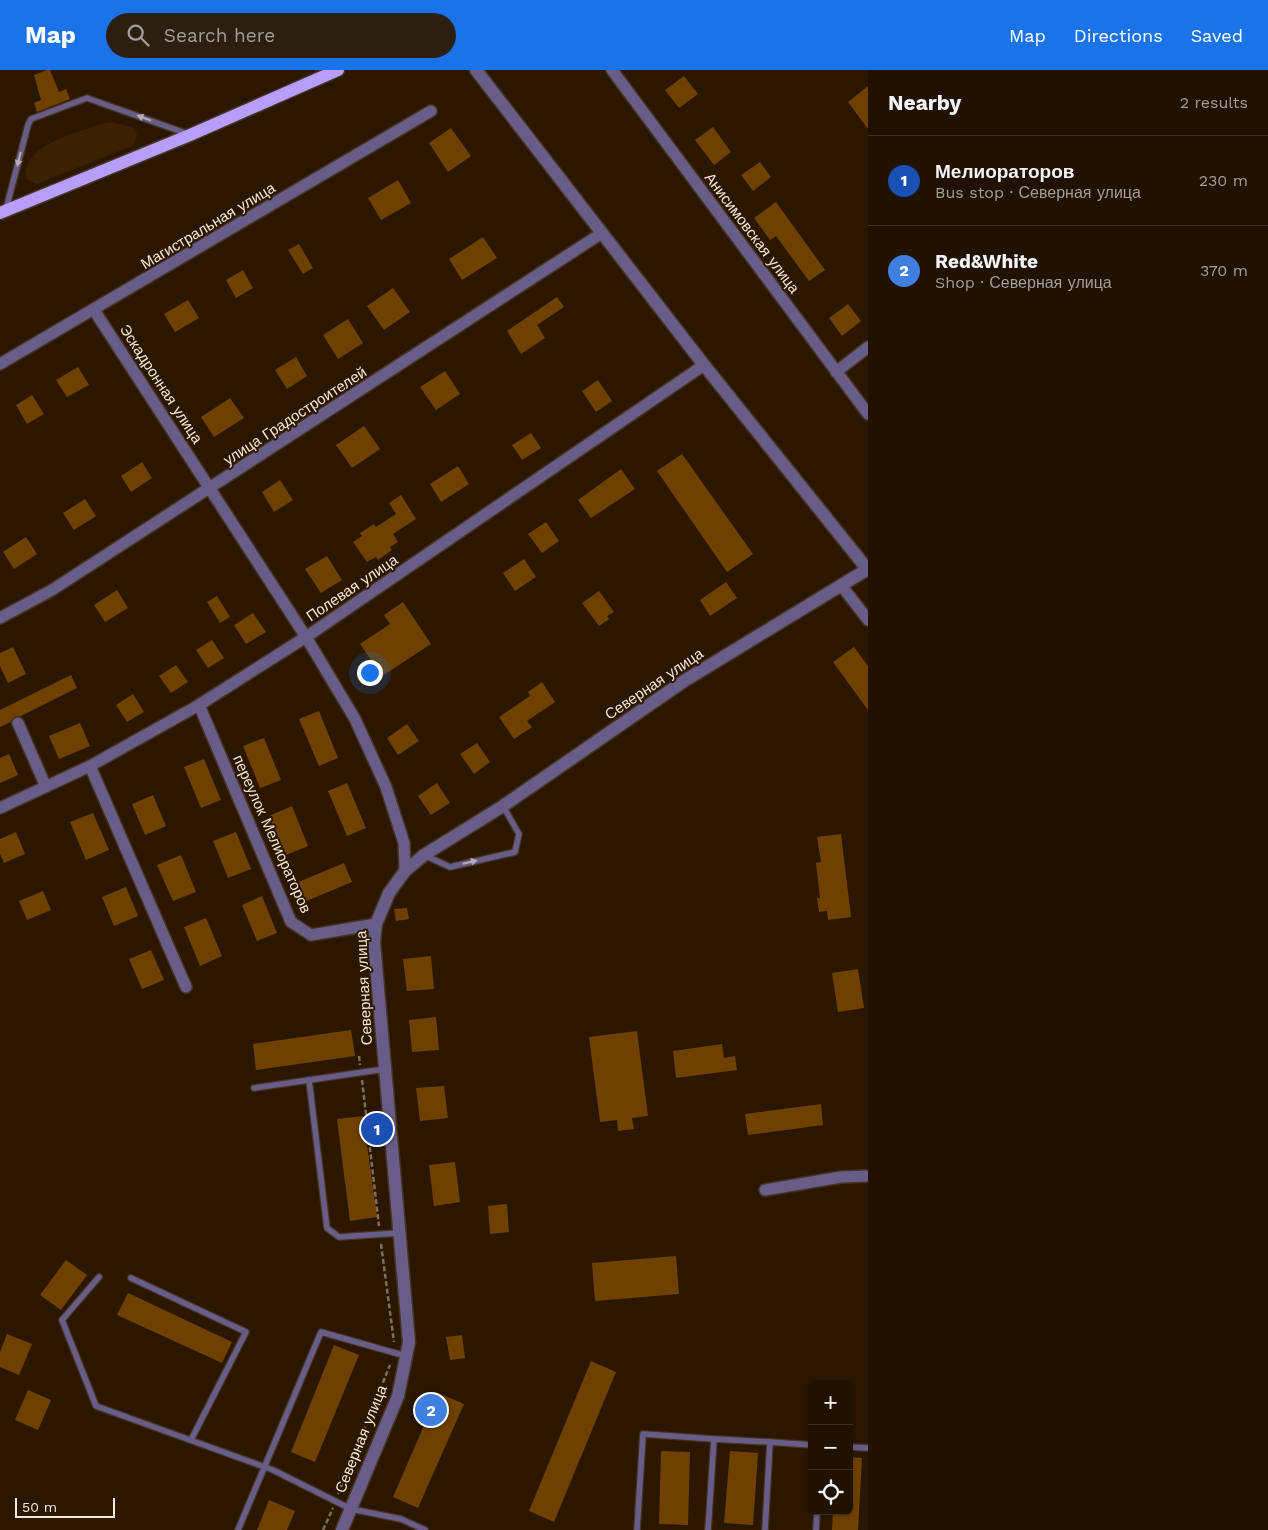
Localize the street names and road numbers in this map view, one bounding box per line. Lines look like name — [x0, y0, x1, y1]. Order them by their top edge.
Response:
street label: Анисимовская улица — [701, 169, 804, 297]
street label: Магистральная улица — [138, 178, 279, 273]
street label: Эскадронная улица — [116, 321, 207, 447]
street label: улица Градостроителей — [220, 363, 370, 469]
street label: Полевая улица — [303, 550, 402, 625]
street label: Северная улица — [601, 644, 707, 724]
street label: переулок Мелиораторов — [229, 752, 315, 916]
street label: Северная улица — [352, 930, 376, 1046]
street label: Северная улица — [331, 1382, 391, 1496]

